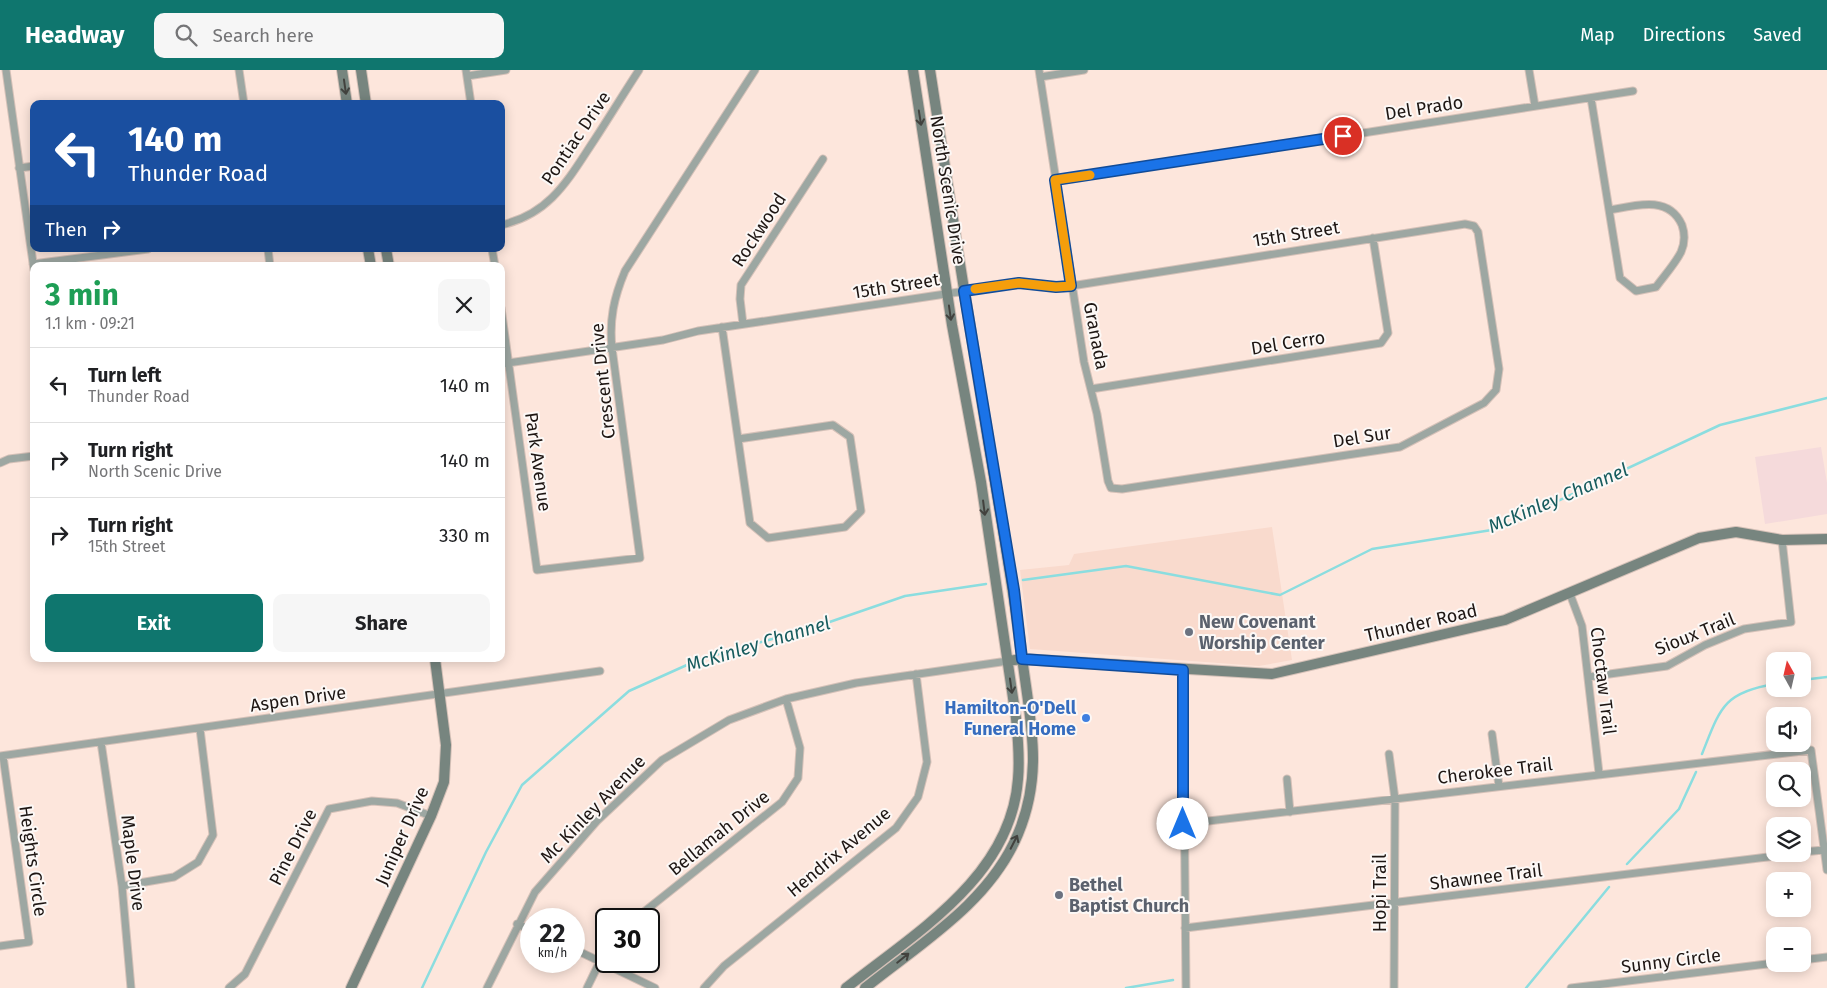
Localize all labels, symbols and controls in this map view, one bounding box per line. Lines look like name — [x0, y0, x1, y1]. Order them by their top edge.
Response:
search box — [154, 13, 504, 58]
text: Headway — [25, 21, 124, 49]
icon: search — [172, 21, 200, 49]
text: Search here — [212, 24, 314, 47]
text: Map — [1580, 24, 1615, 46]
text: Directions — [1643, 24, 1725, 46]
text: Saved — [1753, 24, 1802, 46]
one-way arrow — [340, 79, 350, 95]
street label: Pontiac Drive — [537, 87, 615, 189]
street label: Del Prado — [1383, 91, 1465, 125]
one-way arrow — [916, 110, 926, 126]
street label: North Scenic Drive — [925, 114, 971, 266]
pin — [1322, 115, 1364, 157]
text: 140 m — [128, 118, 222, 160]
icon: left — [45, 120, 110, 185]
icon: arrive — [1329, 122, 1357, 150]
text: Thunder Road — [128, 160, 268, 187]
street label: Rockwood — [727, 189, 791, 271]
icon: right — [97, 215, 125, 243]
street label: 15th Street — [1251, 216, 1341, 252]
text: Then — [45, 218, 87, 241]
street label: 15th Street — [851, 268, 941, 304]
text: 3 min — [45, 277, 119, 313]
button: close — [438, 279, 490, 331]
street label: Granada — [1079, 300, 1113, 372]
one-way arrow — [945, 305, 955, 321]
text: 1.1 km · 09:21 — [45, 314, 135, 333]
street label: Crescent Drive — [586, 322, 620, 440]
street label: Del Cerro — [1249, 326, 1327, 360]
text: Turn left — [88, 364, 162, 387]
icon: left — [45, 371, 73, 399]
text: 140 m — [440, 374, 490, 397]
text: Thunder Road — [88, 387, 190, 406]
street label: Park Avenue — [520, 411, 556, 513]
street label: Del Sur — [1331, 422, 1393, 452]
text: Turn right — [88, 439, 173, 462]
icon: right — [45, 446, 73, 474]
text: 140 m — [440, 449, 490, 472]
water label: McKinley Channel — [1485, 458, 1631, 538]
text: North Scenic Drive — [88, 462, 222, 481]
one-way arrow — [979, 500, 989, 516]
text: Turn right — [88, 514, 173, 537]
icon: right — [45, 521, 73, 549]
text: 330 m — [439, 524, 490, 547]
text: 15th Street — [88, 537, 166, 556]
button: Exit — [45, 594, 263, 652]
button: Share — [273, 594, 490, 652]
street label: Thunder Road — [1363, 599, 1479, 647]
street label: Sioux Trail — [1652, 608, 1738, 660]
water label: McKinley Channel — [683, 611, 833, 677]
place label: New Covenant Worship Center — [1199, 611, 1326, 654]
marker: New Covenant Worship Center — [1183, 626, 1195, 638]
street label: Choctaw Trail — [1585, 626, 1621, 736]
north arrow — [1766, 652, 1811, 698]
map controls — [1766, 652, 1811, 972]
one-way arrow — [1007, 678, 1017, 694]
street label: Aspen Drive — [249, 681, 347, 717]
place label: Hamilton-O'Dell Funeral Home — [945, 697, 1077, 740]
button: sound — [1766, 707, 1811, 752]
marker: Hamilton-O'Dell Funeral Home — [1080, 712, 1092, 724]
street label: Mc Kinley Avenue — [536, 750, 650, 868]
street label: Cherokee Trail — [1436, 753, 1554, 789]
button: search — [1766, 762, 1811, 807]
street label: Juniper Drive — [370, 783, 434, 889]
street label: Bellamah Drive — [664, 786, 774, 880]
position arrow — [1156, 797, 1208, 849]
street label: Hendrix Avenue — [783, 802, 895, 902]
street label: Heights Circle — [14, 804, 52, 918]
street label: Pine Drive — [264, 805, 322, 889]
street label: Maple Drive — [116, 814, 150, 912]
button: layers — [1766, 817, 1811, 862]
one-way arrow — [1010, 835, 1019, 850]
street label: Hopi Trail — [1369, 854, 1391, 932]
street label: Shawnee Trail — [1429, 859, 1543, 895]
button: + — [1766, 872, 1811, 917]
place label: Bethel Baptist Church — [1069, 874, 1189, 917]
marker: Bethel Baptist Church — [1053, 889, 1065, 901]
speed limit sign: 30 — [595, 908, 660, 973]
text: 22 — [540, 919, 565, 949]
button: − — [1766, 927, 1811, 972]
street label: Sunny Circle — [1620, 944, 1722, 978]
text: km/h — [538, 946, 567, 960]
one-way arrow — [896, 952, 909, 963]

